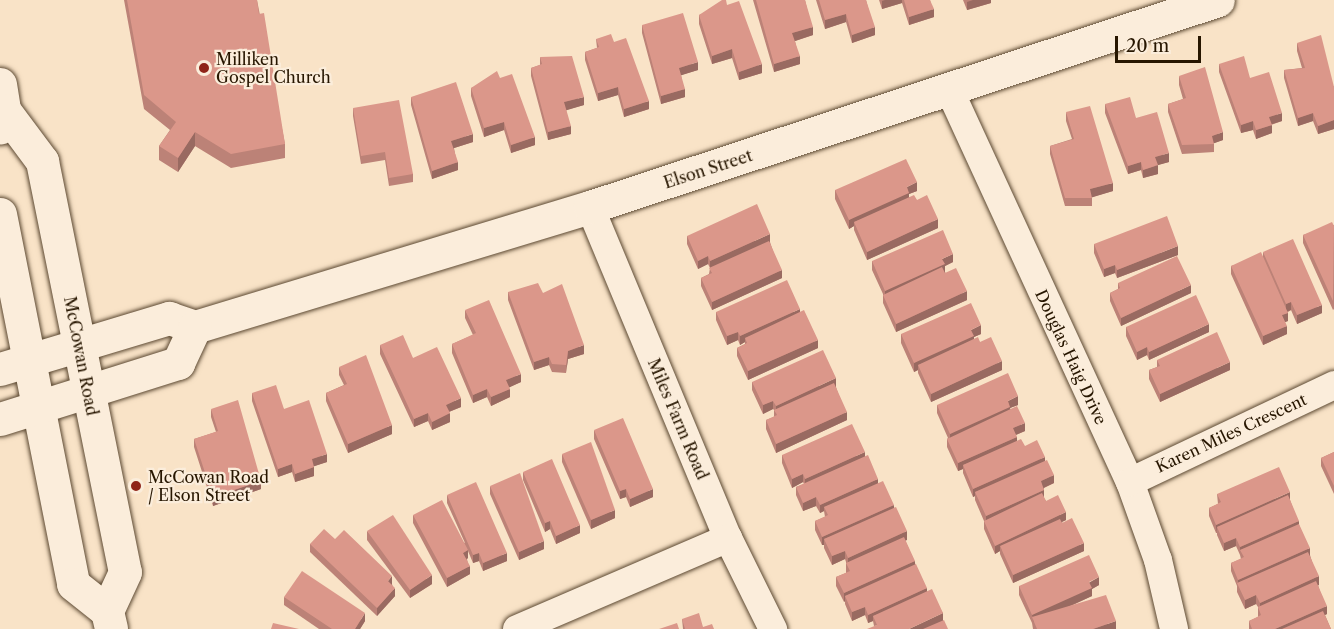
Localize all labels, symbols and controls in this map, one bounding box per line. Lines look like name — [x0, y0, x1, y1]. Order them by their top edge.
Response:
scale bar — [1118, 24, 1204, 62]
text: 20 m — [1126, 35, 1169, 57]
place label: Milliken Gospel Church — [216, 49, 331, 87]
marker: Milliken Gospel Church — [197, 61, 211, 75]
street label: Elson Street — [661, 146, 755, 192]
street label: Douglas Haig Drive — [1031, 286, 1111, 428]
street label: McCowan Road — [60, 295, 102, 417]
street label: Miles Farm Road — [644, 356, 712, 482]
street label: Karen Miles Crescent — [1152, 390, 1310, 476]
place label: McCowan Road / Elson Street — [148, 467, 269, 505]
marker: McCowan Road / Elson Street — [129, 479, 143, 493]

